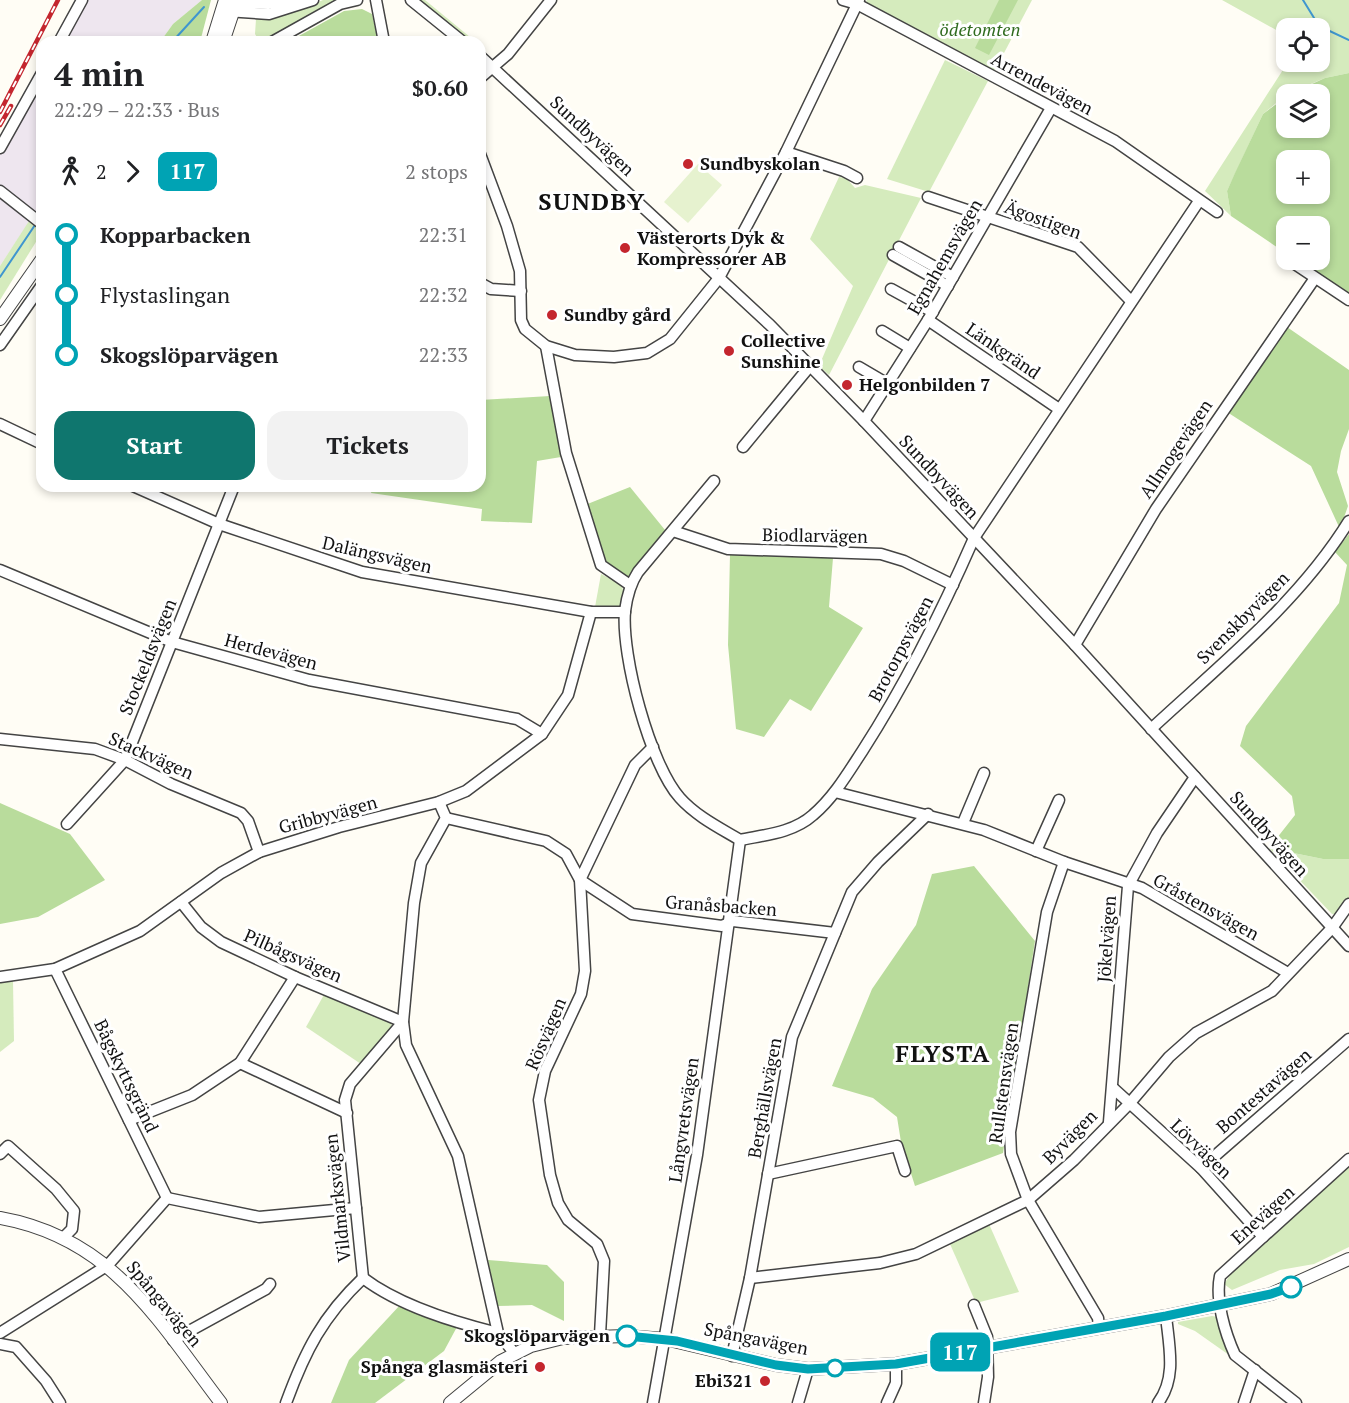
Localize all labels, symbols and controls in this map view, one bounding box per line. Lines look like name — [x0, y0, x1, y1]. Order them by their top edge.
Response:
park label: ödetomten — [940, 17, 1020, 41]
map controls — [1276, 18, 1330, 270]
button: locate — [1276, 18, 1330, 72]
street label: Arrendevägen — [987, 46, 1098, 120]
text: 4 min — [54, 52, 144, 95]
text: $0.60 — [412, 73, 468, 102]
button: layers — [1276, 84, 1330, 138]
street label: Sundbyvägen — [545, 90, 640, 181]
text: 22:29 – 22:33 · Bus — [54, 96, 220, 123]
button: + — [1276, 150, 1330, 204]
place label: Sundbyskolan — [700, 151, 820, 175]
icon: walk — [54, 155, 87, 188]
icon: forward — [116, 155, 149, 188]
text: 117 — [170, 157, 205, 185]
marker: Sundbyskolan — [681, 157, 695, 171]
text: 2 — [96, 158, 107, 185]
text: 2 stops — [405, 158, 468, 185]
district label: SUNDBY — [538, 185, 646, 217]
street label: Egnahemsvägen — [901, 194, 987, 319]
street label: Ägostigen — [1002, 194, 1085, 244]
button: − — [1276, 216, 1330, 270]
text: Kopparbacken — [100, 220, 251, 249]
text: 22:31 — [419, 221, 468, 248]
place label: Västerorts Dyk & Kompressorer AB — [637, 225, 787, 270]
marker: Västerorts Dyk & Kompressorer AB — [618, 241, 632, 255]
text: Flystaslingan — [100, 280, 230, 309]
text: 22:32 — [419, 281, 468, 308]
place label: Sundby gård — [564, 302, 671, 326]
marker: Sundby gård — [545, 308, 559, 322]
street label: Länkgränd — [962, 316, 1045, 384]
place label: Collective Sunshine — [741, 328, 826, 373]
text: Skogslöparvägen — [100, 340, 278, 369]
text: 22:33 — [419, 341, 468, 368]
marker: Collective Sunshine — [722, 344, 736, 358]
place label: Helgonbilden 7 — [859, 372, 991, 396]
marker: Helgonbilden 7 — [840, 378, 854, 392]
street label: Allmogevägen — [1133, 394, 1217, 503]
button: Start — [54, 411, 255, 480]
button: Tickets — [267, 411, 468, 480]
street label: Sundbyvägen — [894, 429, 985, 524]
street label: Biodlarvägen — [762, 522, 868, 548]
street label: Dalängsvägen — [320, 530, 435, 578]
street label: Svenskbyvägen — [1191, 566, 1294, 669]
street label: Brotorpsvägen — [862, 591, 938, 706]
street label: Stockeldsvägen — [113, 595, 181, 718]
street label: Herdevägen — [222, 627, 321, 675]
street label: Stackvägen — [105, 726, 198, 785]
street label: Sundbyvägen — [1225, 785, 1315, 881]
street label: Gribbyvägen — [276, 789, 380, 839]
street label: Gråstensvägen — [1149, 867, 1264, 945]
street label: Granåsbacken — [664, 889, 778, 921]
street label: Jökelvägen — [1091, 894, 1121, 983]
street label: Pilbågsvägen — [240, 923, 347, 988]
street label: Rösvägen — [519, 994, 571, 1073]
street label: Bågskyttsgränd — [89, 1015, 165, 1136]
street label: Rullstensvägen — [983, 1020, 1023, 1145]
street label: Berghällsvägen — [742, 1035, 786, 1160]
district label: FLYSTA — [895, 1037, 991, 1069]
street label: Bontestavägen — [1211, 1042, 1316, 1138]
street label: Långvretsvägen — [662, 1055, 704, 1184]
street label: Byvägen — [1037, 1104, 1102, 1169]
street label: Lövvägen — [1166, 1113, 1238, 1184]
street label: Vildmarksvägen — [318, 1132, 356, 1264]
street label: Enevägen — [1226, 1179, 1299, 1249]
street label: Spångavägen — [122, 1255, 208, 1352]
unlabelled marker — [1280, 1276, 1302, 1298]
street label: Spångavägen — [702, 1316, 811, 1360]
place label: Skogslöparvägen — [464, 1323, 610, 1347]
marker: Skogslöparvägen — [616, 1325, 638, 1347]
line badge: 117 — [926, 1332, 994, 1372]
text: 117 — [942, 1338, 978, 1366]
place label: Spånga glasmästeri — [361, 1354, 528, 1378]
unlabelled marker — [826, 1359, 844, 1377]
marker: Spånga glasmästeri — [533, 1360, 547, 1374]
place label: Ebi321 — [695, 1368, 753, 1392]
marker: Ebi321 — [758, 1374, 772, 1388]

